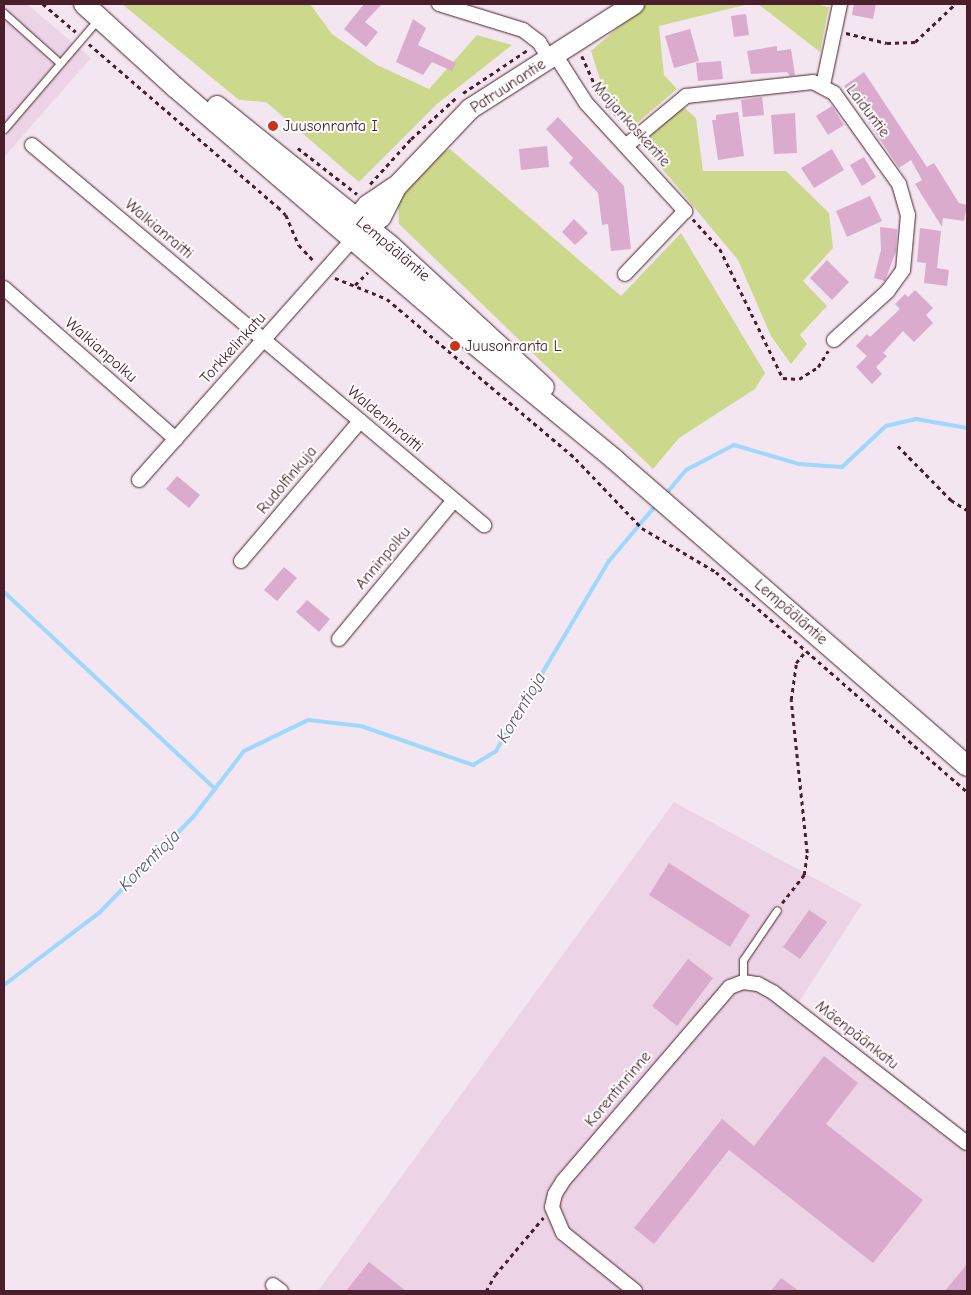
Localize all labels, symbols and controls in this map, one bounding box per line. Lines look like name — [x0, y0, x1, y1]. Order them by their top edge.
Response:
street label: Patruunantie — [467, 55, 549, 117]
street label: Maijankoskentie — [587, 77, 675, 171]
street label: Laiduntie — [842, 81, 894, 141]
place label: Juusonranta I — [283, 116, 378, 136]
marker: Juusonranta I — [267, 120, 279, 132]
street label: Walkianraitti — [121, 195, 197, 263]
street label: Lempääläntie — [352, 212, 434, 286]
street label: Torkkelinkatu — [196, 308, 270, 388]
street label: Walkianpolku — [61, 313, 141, 387]
place label: Juusonranta L — [465, 336, 561, 356]
marker: Juusonranta L — [449, 340, 461, 352]
street label: Waldeninraitti — [343, 382, 427, 456]
street label: Rudolfinkuja — [253, 442, 321, 518]
street label: Anninpolku — [351, 523, 415, 593]
street label: Lempääläntie — [750, 575, 832, 649]
water label: Korentioja — [493, 669, 551, 747]
water label: Korentioja — [115, 826, 185, 896]
street label: Mäenpäänkatu — [811, 996, 903, 1074]
street label: Korentinrinne — [581, 1047, 655, 1131]

